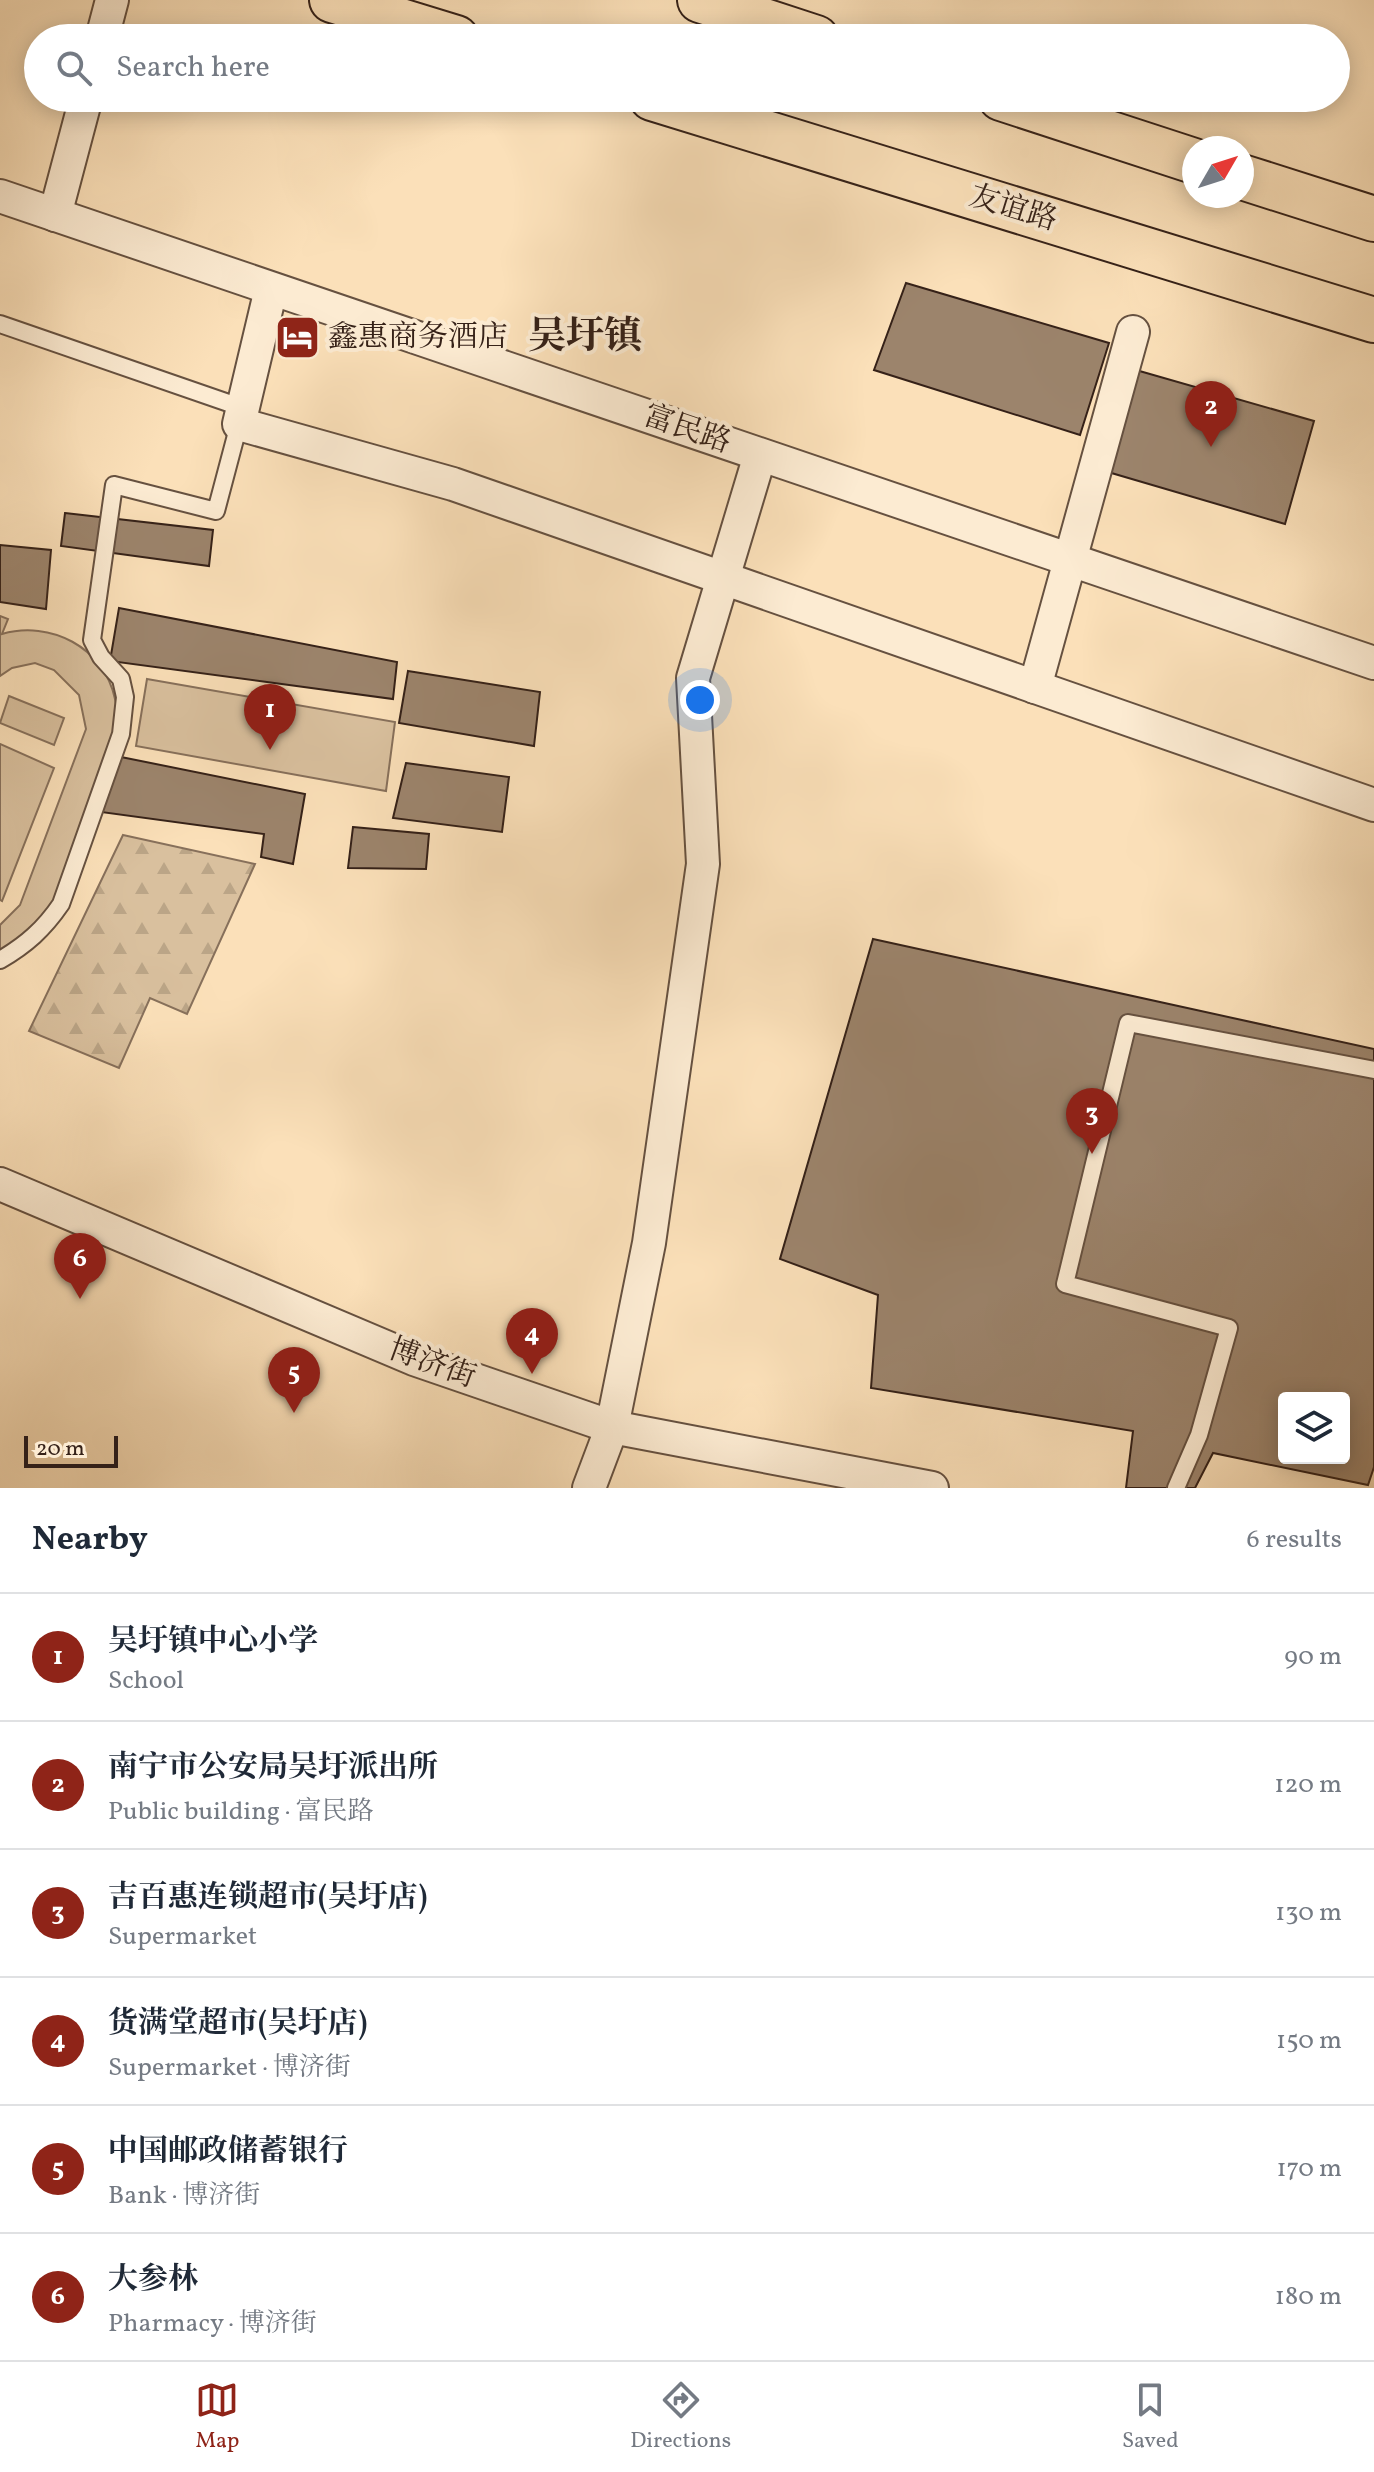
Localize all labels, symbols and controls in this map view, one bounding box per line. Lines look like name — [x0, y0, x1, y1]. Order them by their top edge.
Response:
search box — [24, 24, 1350, 112]
icon: search — [52, 46, 96, 90]
text: Search here — [116, 47, 270, 89]
north arrow — [1182, 136, 1254, 208]
street label: 友谊路 — [964, 176, 1062, 242]
district label: 吴圩镇 — [528, 312, 642, 365]
hotel icon: 鑫惠商务酒店 — [273, 314, 321, 362]
place label: 鑫惠商务酒店 — [328, 317, 508, 359]
pin: 2 — [1185, 381, 1237, 447]
street label: 富民路 — [638, 395, 736, 465]
your location — [680, 680, 720, 720]
pin: 1 — [244, 684, 296, 750]
pin: 3 — [1066, 1088, 1118, 1154]
pin: 6 — [54, 1233, 106, 1299]
pin: 4 — [506, 1308, 558, 1374]
street label: 博济街 — [383, 1329, 481, 1399]
pin: 5 — [268, 1347, 320, 1413]
map controls — [1278, 1392, 1350, 1464]
button: layers — [1278, 1392, 1350, 1464]
scale bar — [24, 1432, 118, 1468]
text: 20 m — [36, 1434, 85, 1465]
text: Nearby — [32, 1517, 148, 1564]
text: 6 results — [1247, 1522, 1342, 1558]
text: 吴圩镇中心小学 — [108, 1621, 318, 1663]
text: 1 — [53, 1639, 63, 1675]
text: 90 m — [1284, 1639, 1342, 1675]
text: School — [108, 1663, 184, 1699]
text: 南宁市公安局吴圩派出所 — [108, 1747, 438, 1789]
text: 2 — [51, 1767, 65, 1803]
text: 120 m — [1274, 1767, 1342, 1803]
text: Public building · 富民路 — [108, 1794, 373, 1830]
text: 吉百惠连锁超市(吴圩店) — [108, 1877, 427, 1919]
text: 3 — [51, 1895, 65, 1931]
text: 130 m — [1275, 1895, 1342, 1931]
text: Supermarket — [108, 1919, 257, 1955]
text: 货满堂超市(吴圩店) — [108, 2003, 367, 2045]
text: 4 — [50, 2023, 66, 2059]
text: 150 m — [1276, 2023, 1342, 2059]
text: Supermarket · 博济街 — [108, 2050, 351, 2086]
text: 中国邮政储蓄银行 — [108, 2131, 348, 2173]
text: 5 — [52, 2151, 64, 2187]
text: 170 m — [1277, 2151, 1342, 2187]
text: Bank · 博济街 — [108, 2178, 260, 2214]
text: 大参林 — [108, 2259, 198, 2301]
text: 6 — [51, 2279, 65, 2315]
text: 180 m — [1275, 2279, 1342, 2315]
text: Pharmacy · 博济街 — [108, 2306, 317, 2342]
tab: Map — [195, 2378, 239, 2457]
tab: Directions — [630, 2378, 731, 2457]
tab: Saved — [1122, 2378, 1179, 2457]

